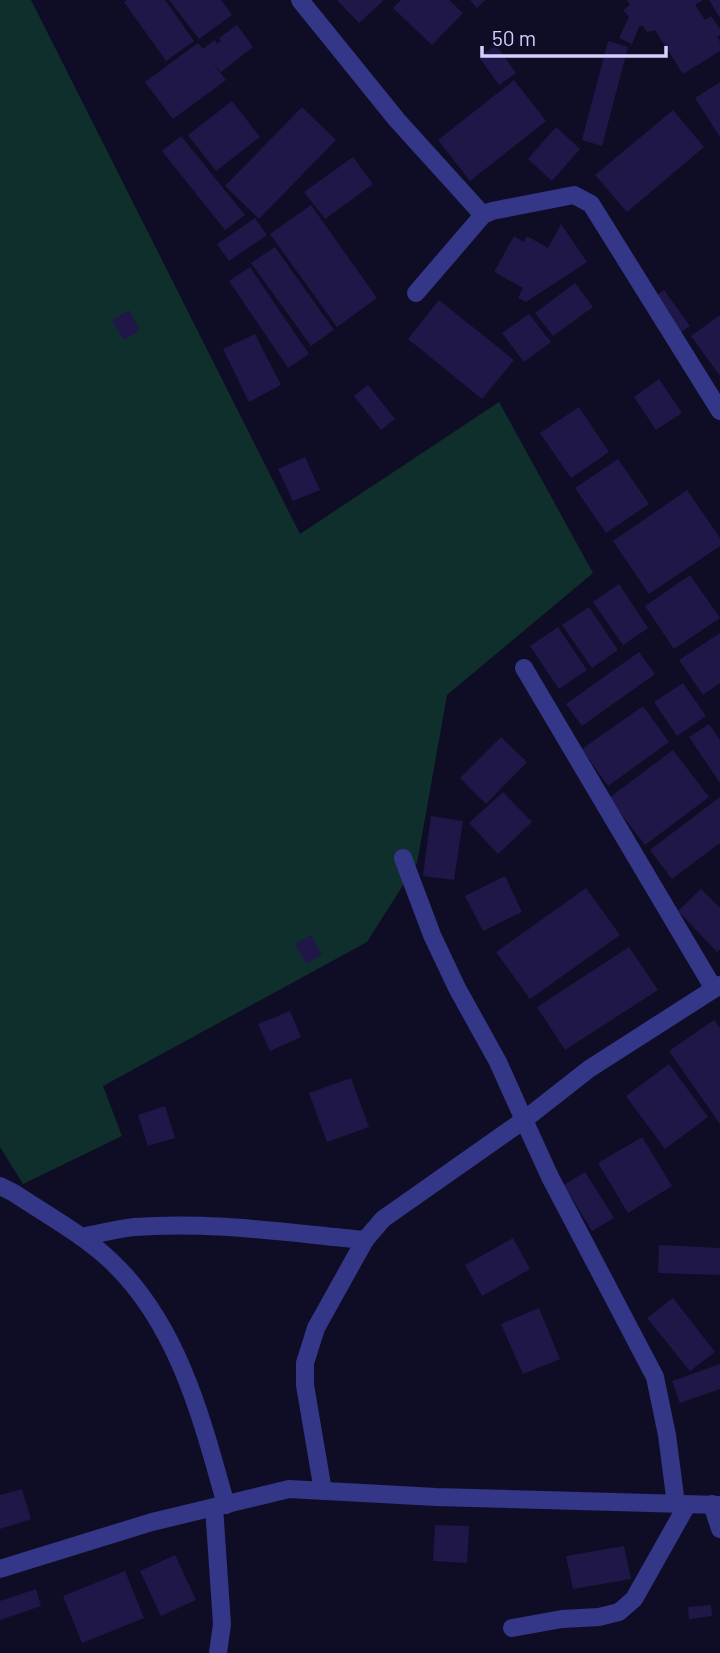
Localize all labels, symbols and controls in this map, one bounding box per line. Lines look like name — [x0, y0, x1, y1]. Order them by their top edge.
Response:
scale bar — [482, 14, 666, 58]
text: 50 m — [492, 25, 536, 50]

